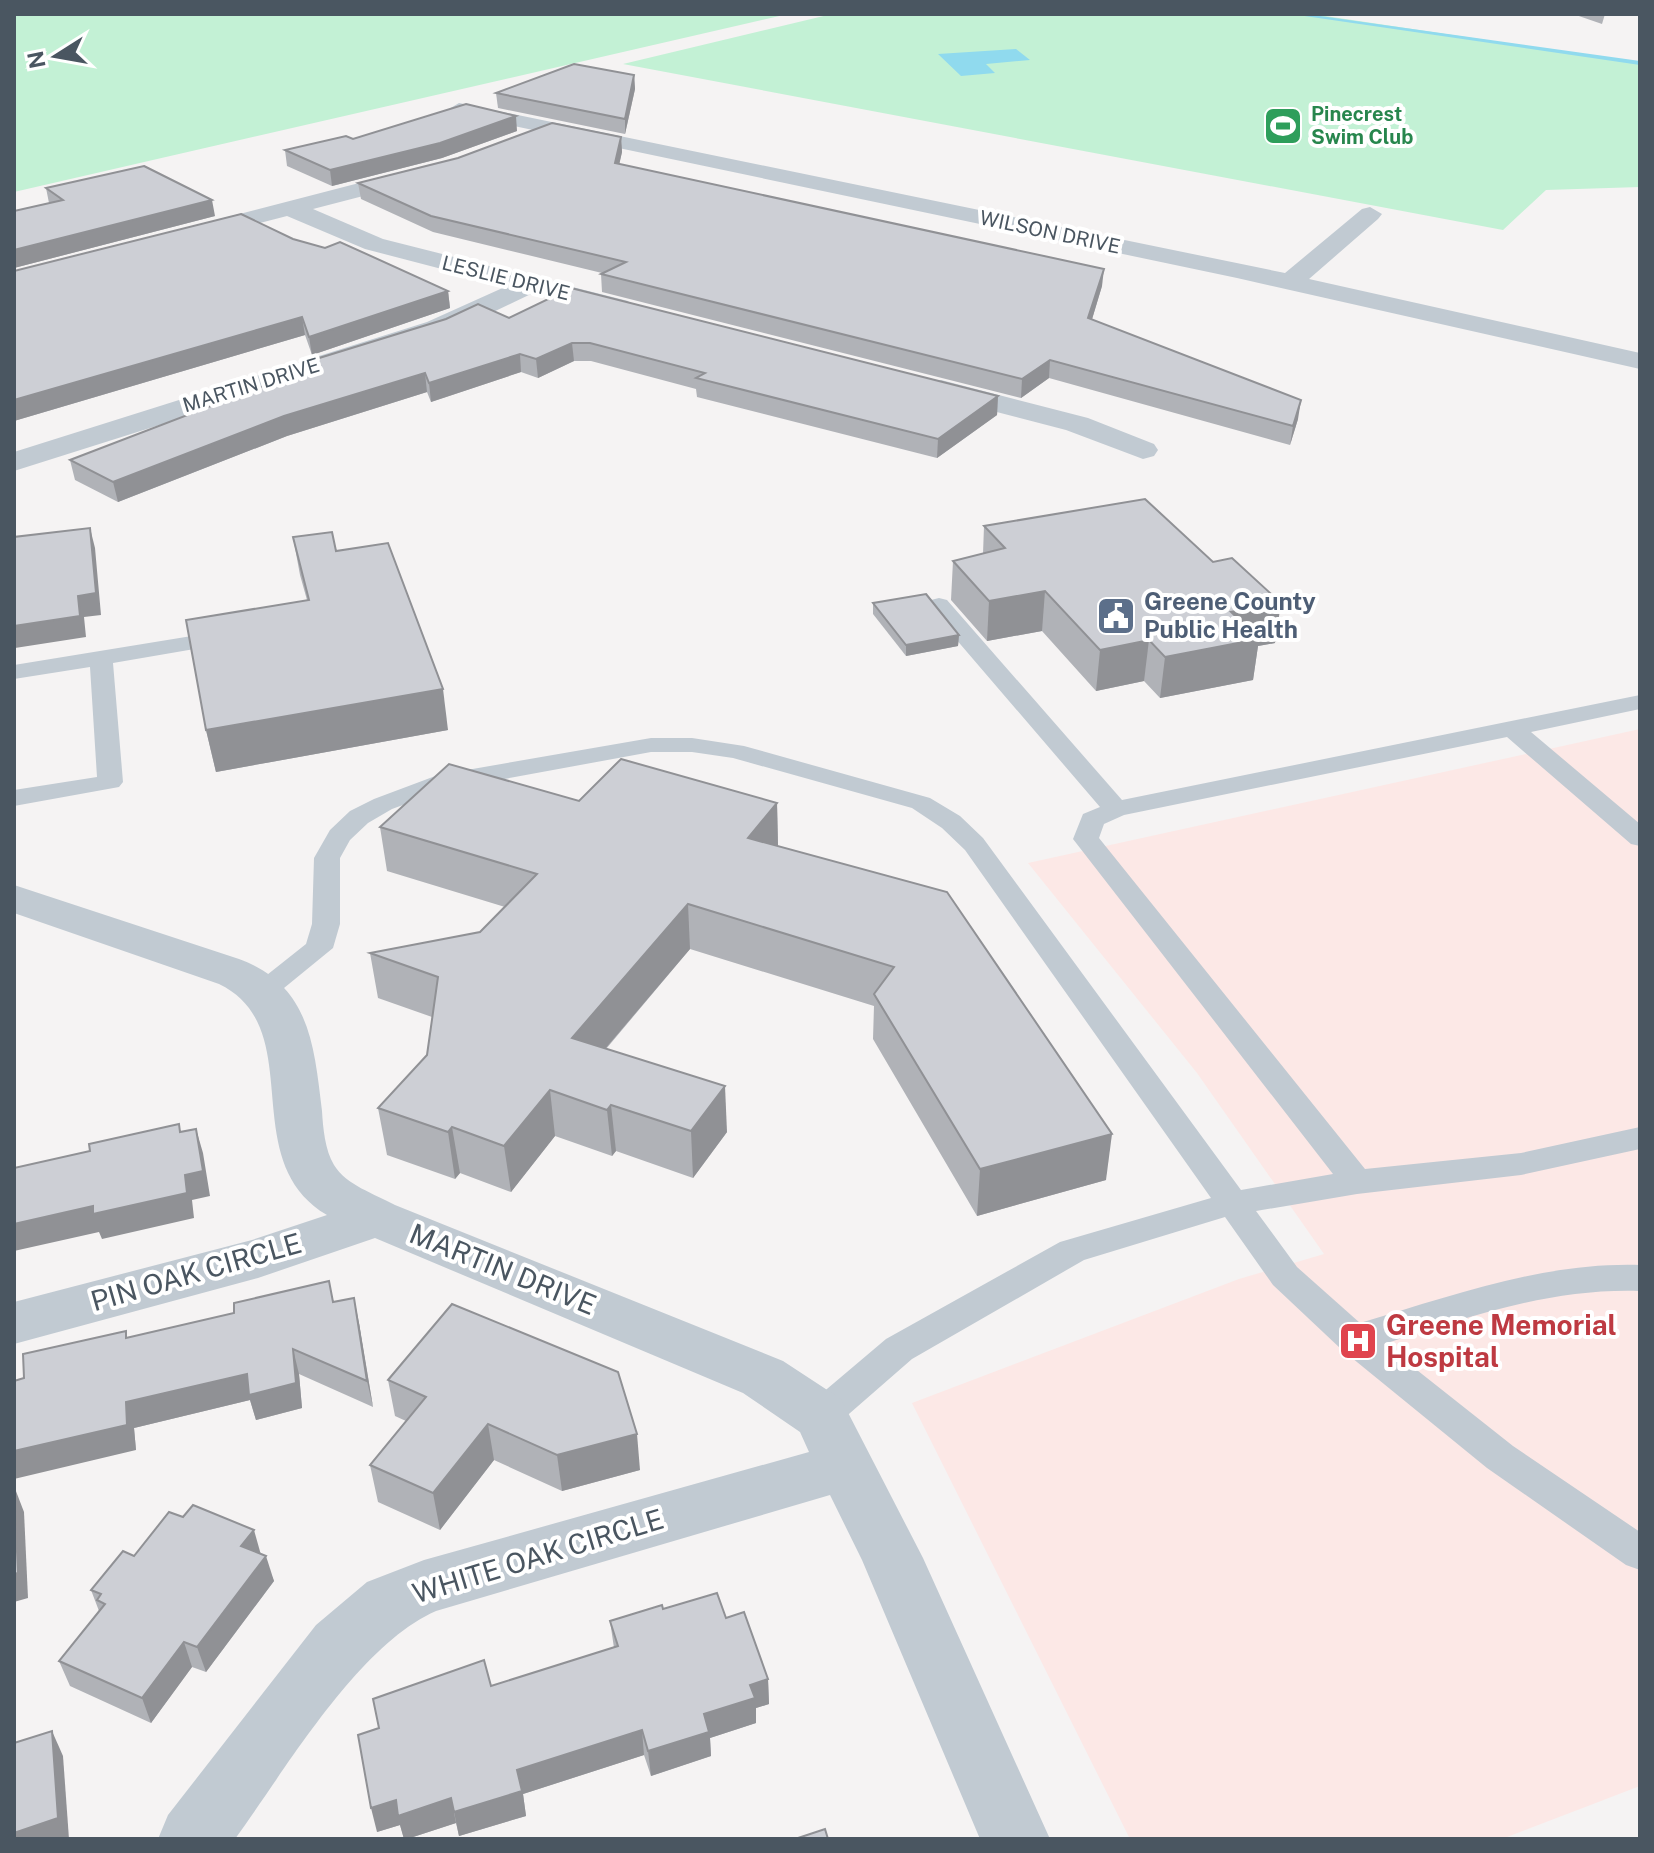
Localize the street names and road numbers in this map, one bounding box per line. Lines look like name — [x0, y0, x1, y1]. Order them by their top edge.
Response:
street label: WILSON DRIVE — [977, 205, 1123, 259]
street label: LESLIE DRIVE — [440, 251, 572, 305]
street label: MARTIN DRIVE — [180, 353, 322, 417]
street label: MARTIN DRIVE — [405, 1216, 601, 1321]
street label: PIN OAK CIRCLE — [87, 1226, 305, 1317]
street label: WHITE OAK CIRCLE — [408, 1502, 667, 1609]

